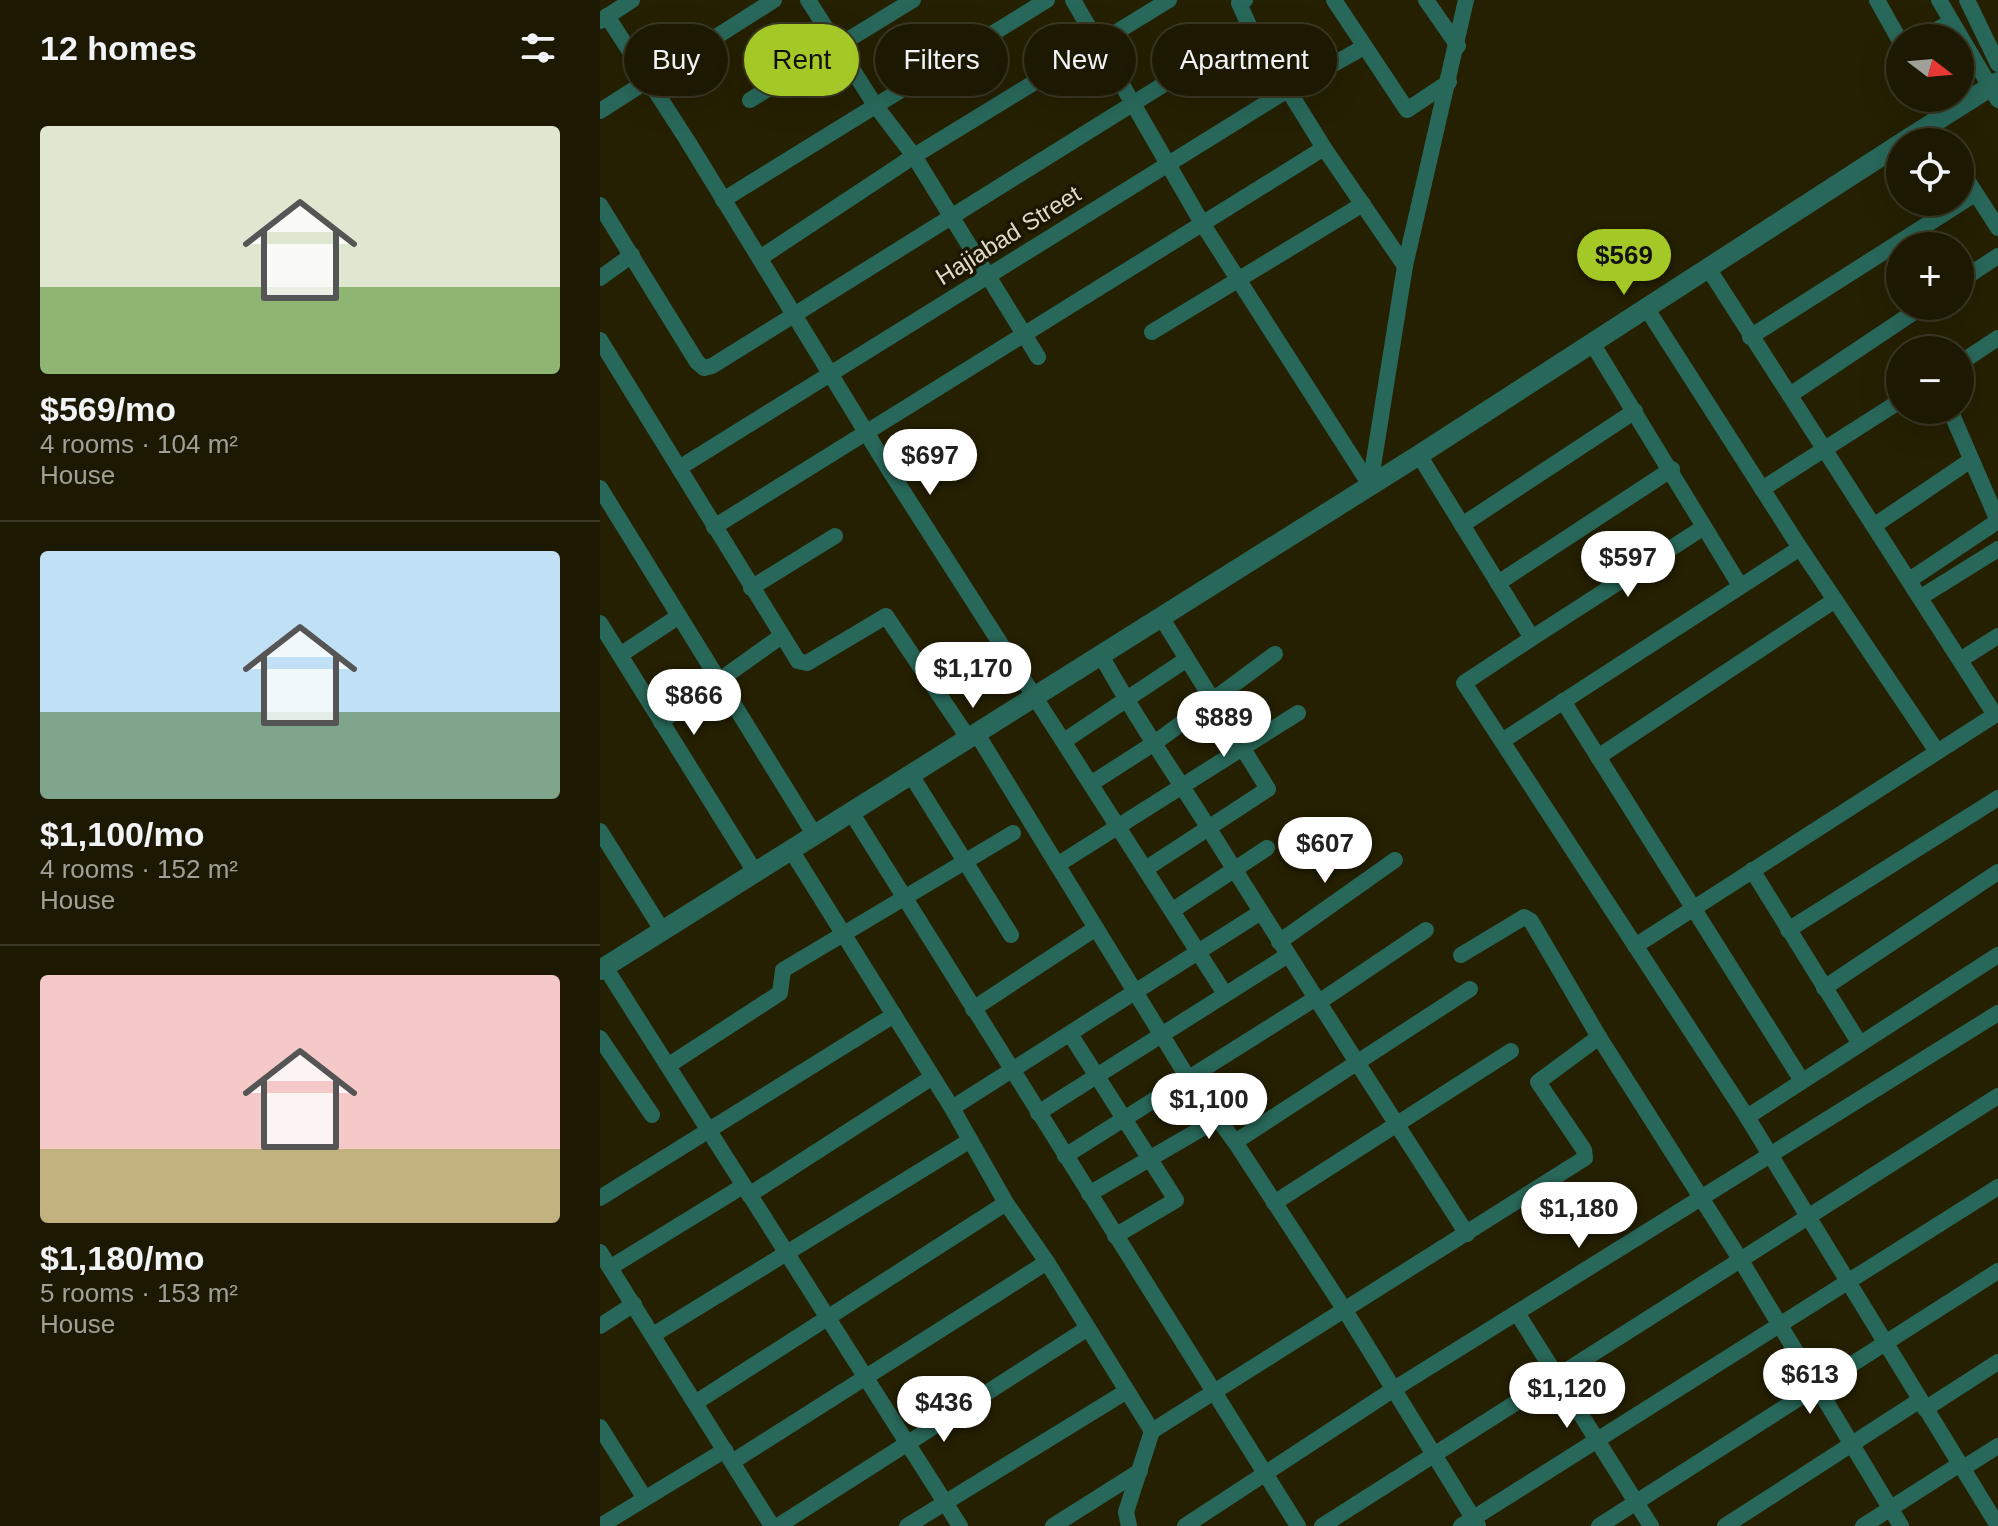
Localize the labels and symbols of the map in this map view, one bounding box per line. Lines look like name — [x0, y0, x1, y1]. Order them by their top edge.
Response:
north arrow — [1886, 24, 1974, 112]
street label: Hajiabad Street — [931, 180, 1086, 290]
pin: $569 — [1577, 229, 1671, 297]
pin: $697 — [883, 429, 977, 497]
pin: $597 — [1581, 531, 1675, 599]
pin: $1,170 — [908, 642, 1038, 710]
pin: $866 — [647, 669, 741, 737]
pin: $889 — [1177, 691, 1271, 759]
pin: $607 — [1278, 817, 1372, 885]
pin: $1,100 — [1144, 1073, 1274, 1141]
pin: $1,180 — [1514, 1182, 1644, 1250]
pin: $613 — [1763, 1348, 1857, 1416]
pin: $1,120 — [1502, 1362, 1632, 1430]
pin: $436 — [897, 1376, 991, 1444]

